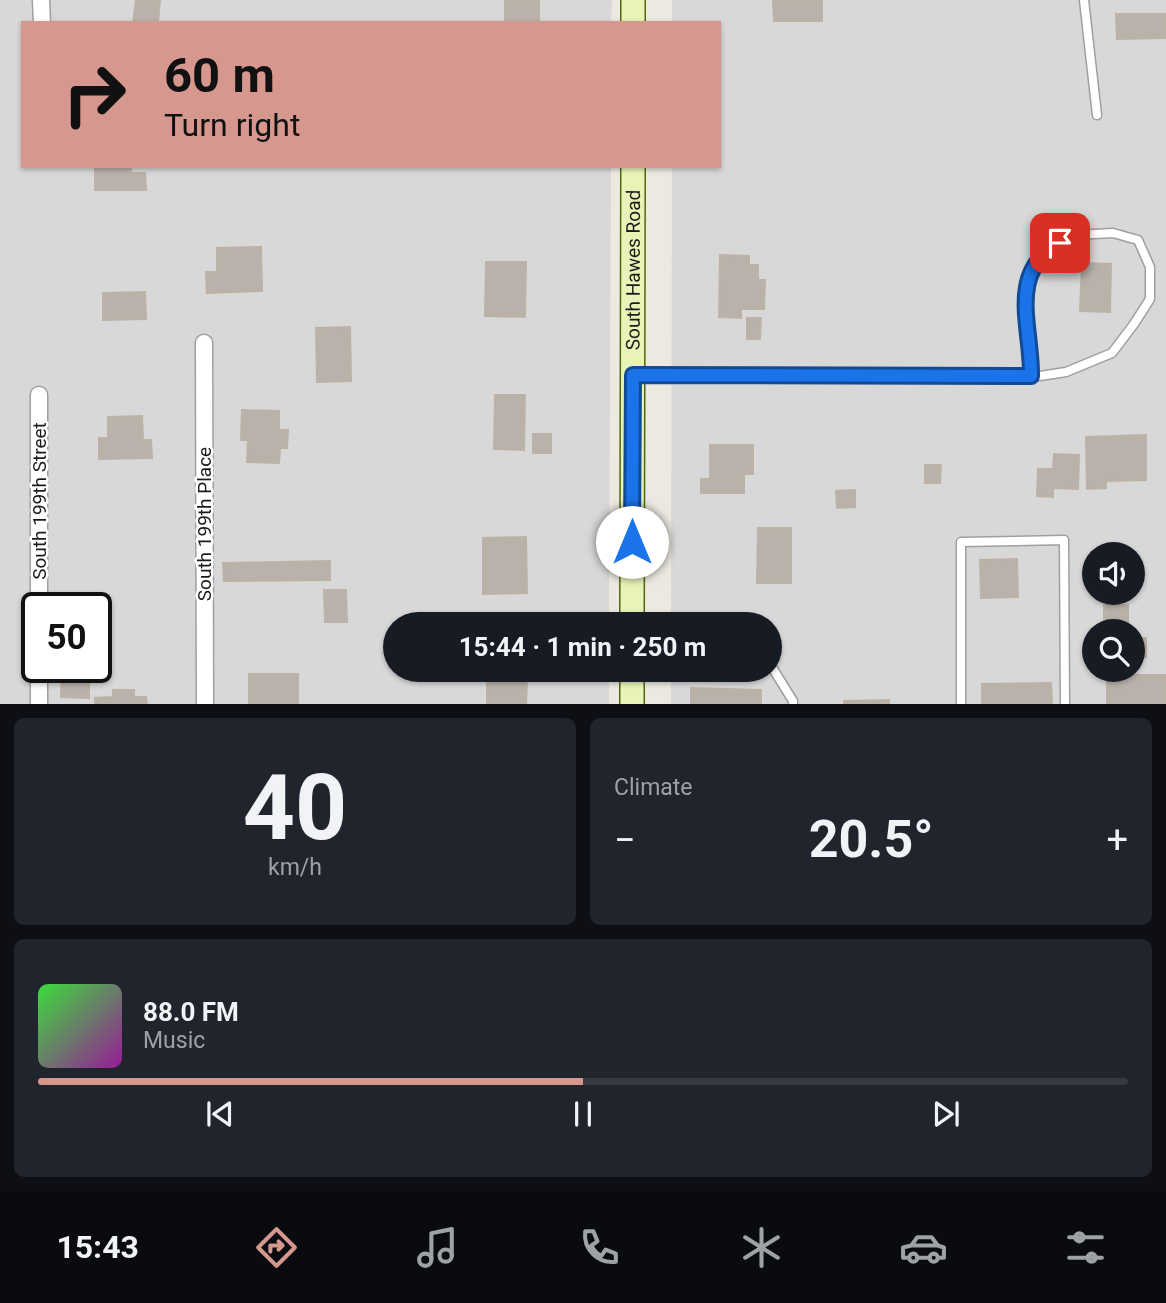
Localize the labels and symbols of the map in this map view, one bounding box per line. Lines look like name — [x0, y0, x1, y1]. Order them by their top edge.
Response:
street label: South Hawes Road — [622, 190, 645, 350]
pin — [1030, 213, 1090, 273]
street label: South 199th Street — [28, 422, 51, 580]
street label: South 199th Place — [193, 447, 216, 601]
position arrow — [595, 505, 669, 579]
speed limit sign: 50 — [21, 592, 112, 683]

